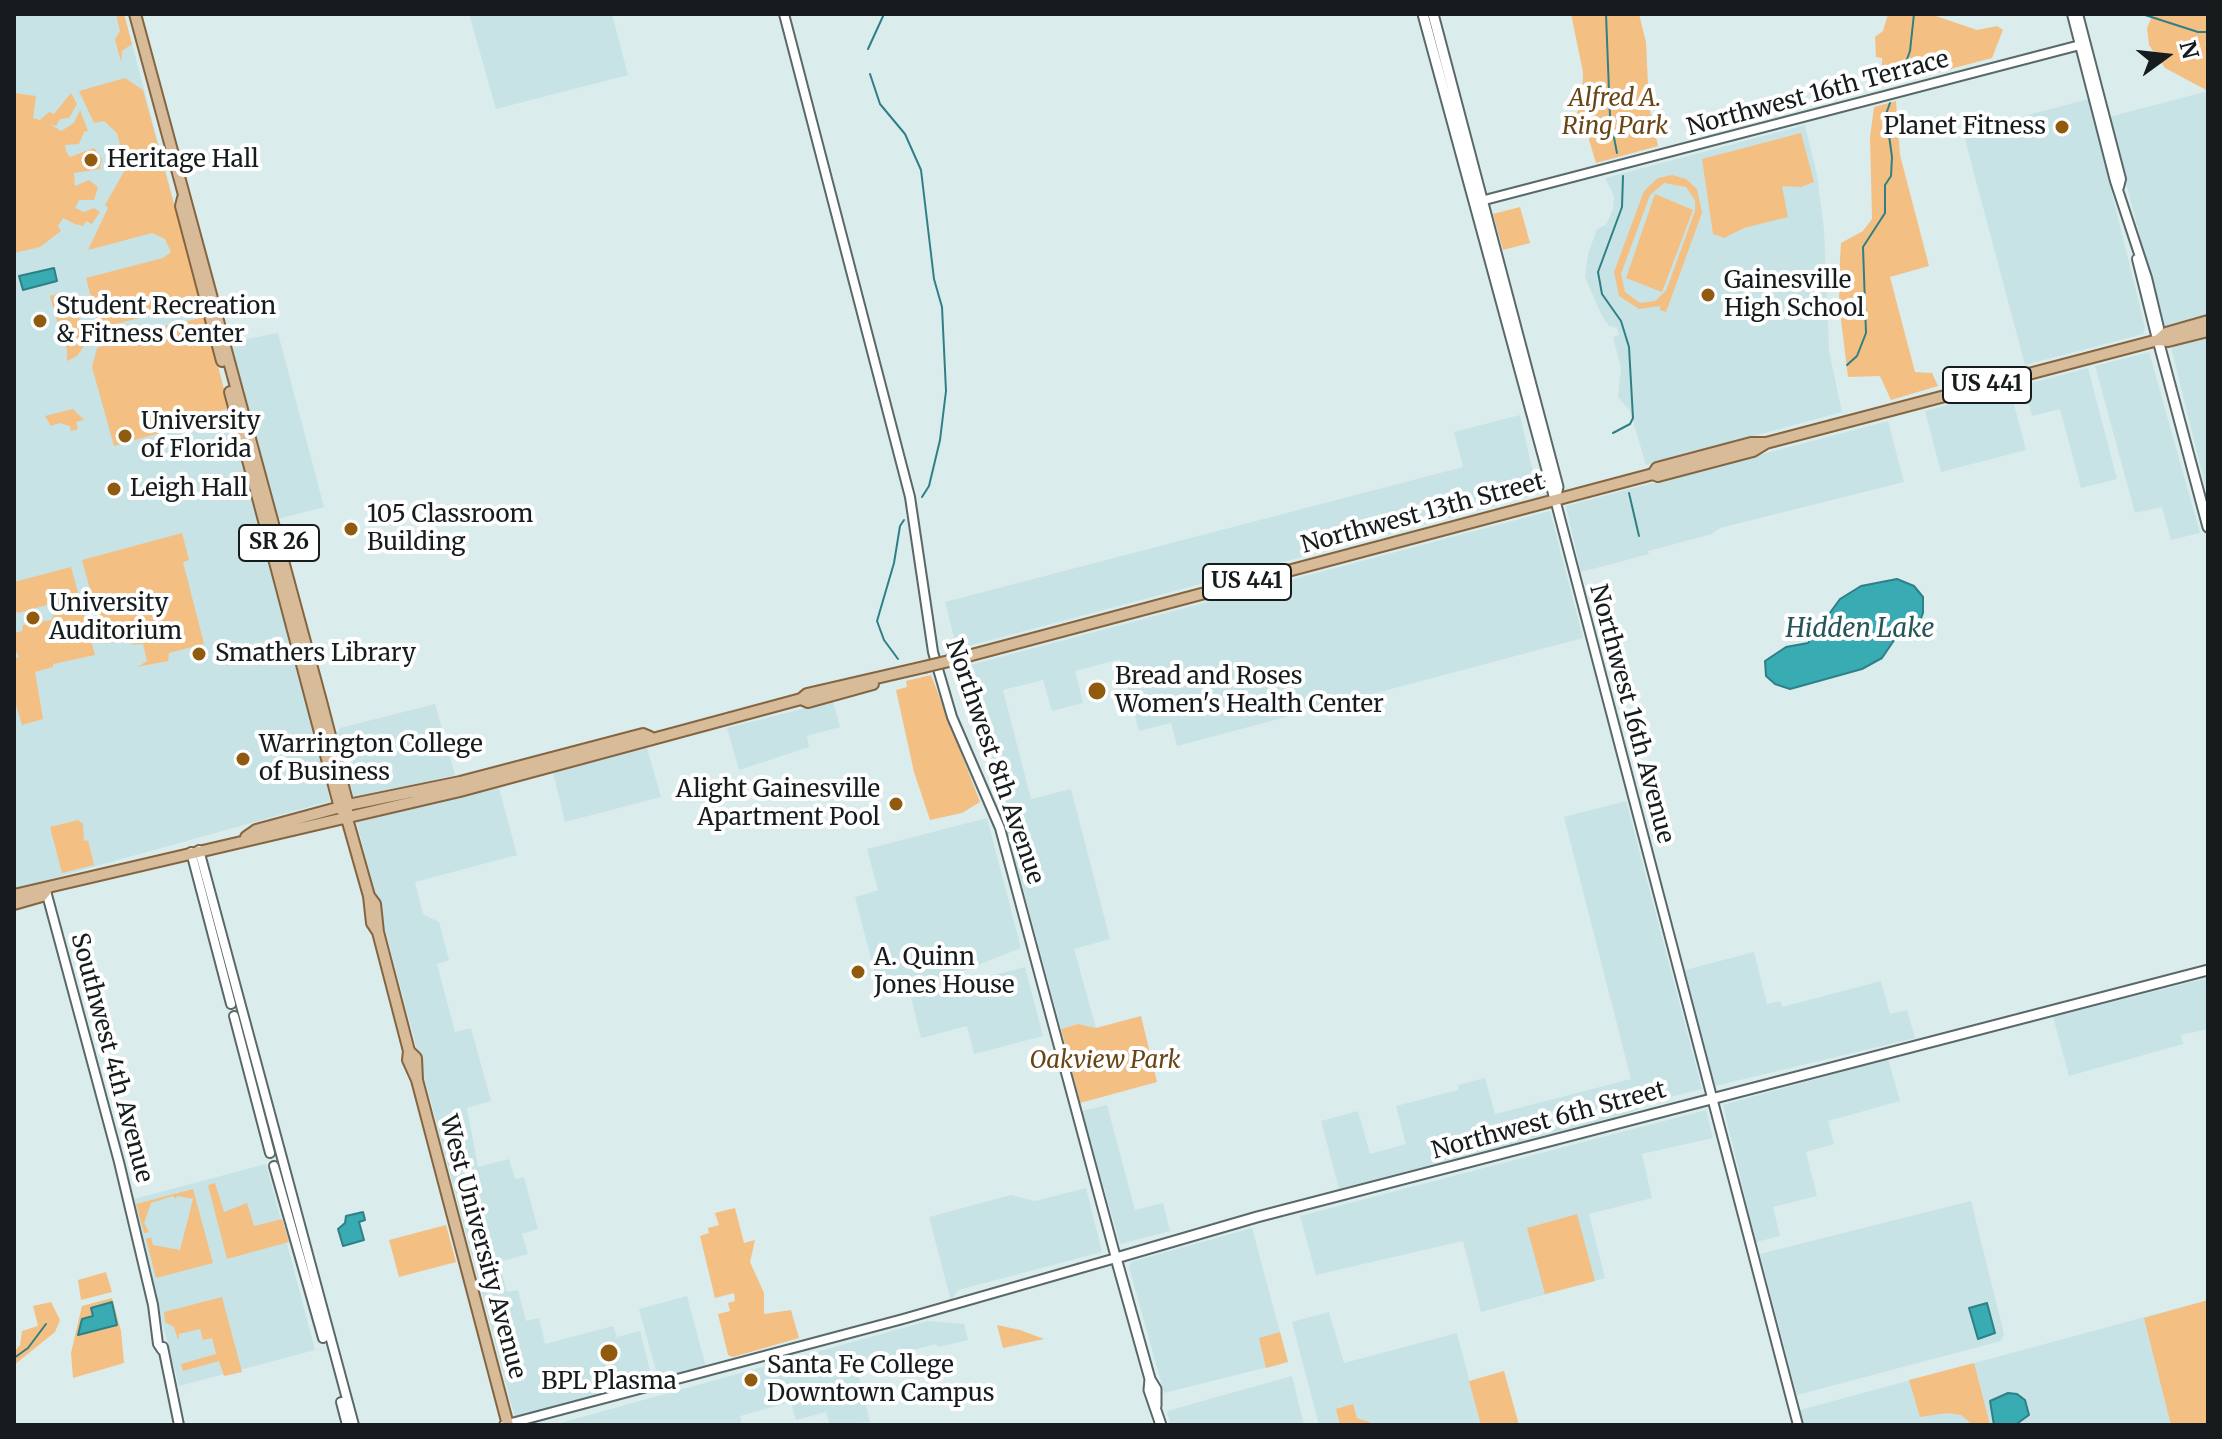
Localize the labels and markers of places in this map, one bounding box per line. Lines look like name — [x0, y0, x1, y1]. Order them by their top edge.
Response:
place label: Planet Fitness — [1884, 113, 2046, 141]
marker: Planet Fitness — [2053, 118, 2071, 136]
place label: Heritage Hall — [107, 146, 259, 174]
marker: Heritage Hall — [82, 151, 100, 169]
place label: Gainesville High School — [1724, 267, 1865, 323]
marker: Gainesville High School — [1699, 286, 1717, 304]
place label: Student Recreation & Fitness Center — [56, 293, 276, 349]
marker: Student Recreation & Fitness Center — [31, 312, 49, 330]
place label: University of Florida — [141, 408, 260, 464]
marker: University of Florida — [116, 427, 134, 445]
place label: Leigh Hall — [130, 475, 248, 503]
marker: Leigh Hall — [105, 480, 123, 498]
place label: 105 Classroom Building — [367, 501, 533, 557]
marker: 105 Classroom Building — [342, 520, 360, 538]
place label: University Auditorium — [49, 590, 182, 646]
marker: University Auditorium — [24, 609, 42, 627]
place label: Smathers Library — [215, 640, 416, 668]
marker: Smathers Library — [190, 645, 208, 663]
place label: Bread and Roses Women's Health Center — [1115, 663, 1384, 719]
marker: Bread and Roses Women's Health Center — [1086, 680, 1108, 702]
place label: Warrington College of Business — [259, 731, 483, 787]
marker: Warrington College of Business — [234, 750, 252, 768]
place label: Alight Gainesville Apartment Pool — [676, 776, 880, 832]
marker: Alight Gainesville Apartment Pool — [887, 795, 905, 813]
place label: A. Quinn Jones House — [874, 944, 1015, 1000]
marker: A. Quinn Jones House — [849, 963, 867, 981]
marker: BPL Plasma — [598, 1342, 620, 1364]
place label: Santa Fe College Downtown Campus — [767, 1352, 994, 1408]
place label: BPL Plasma — [541, 1368, 677, 1396]
marker: Santa Fe College Downtown Campus — [742, 1371, 760, 1389]

